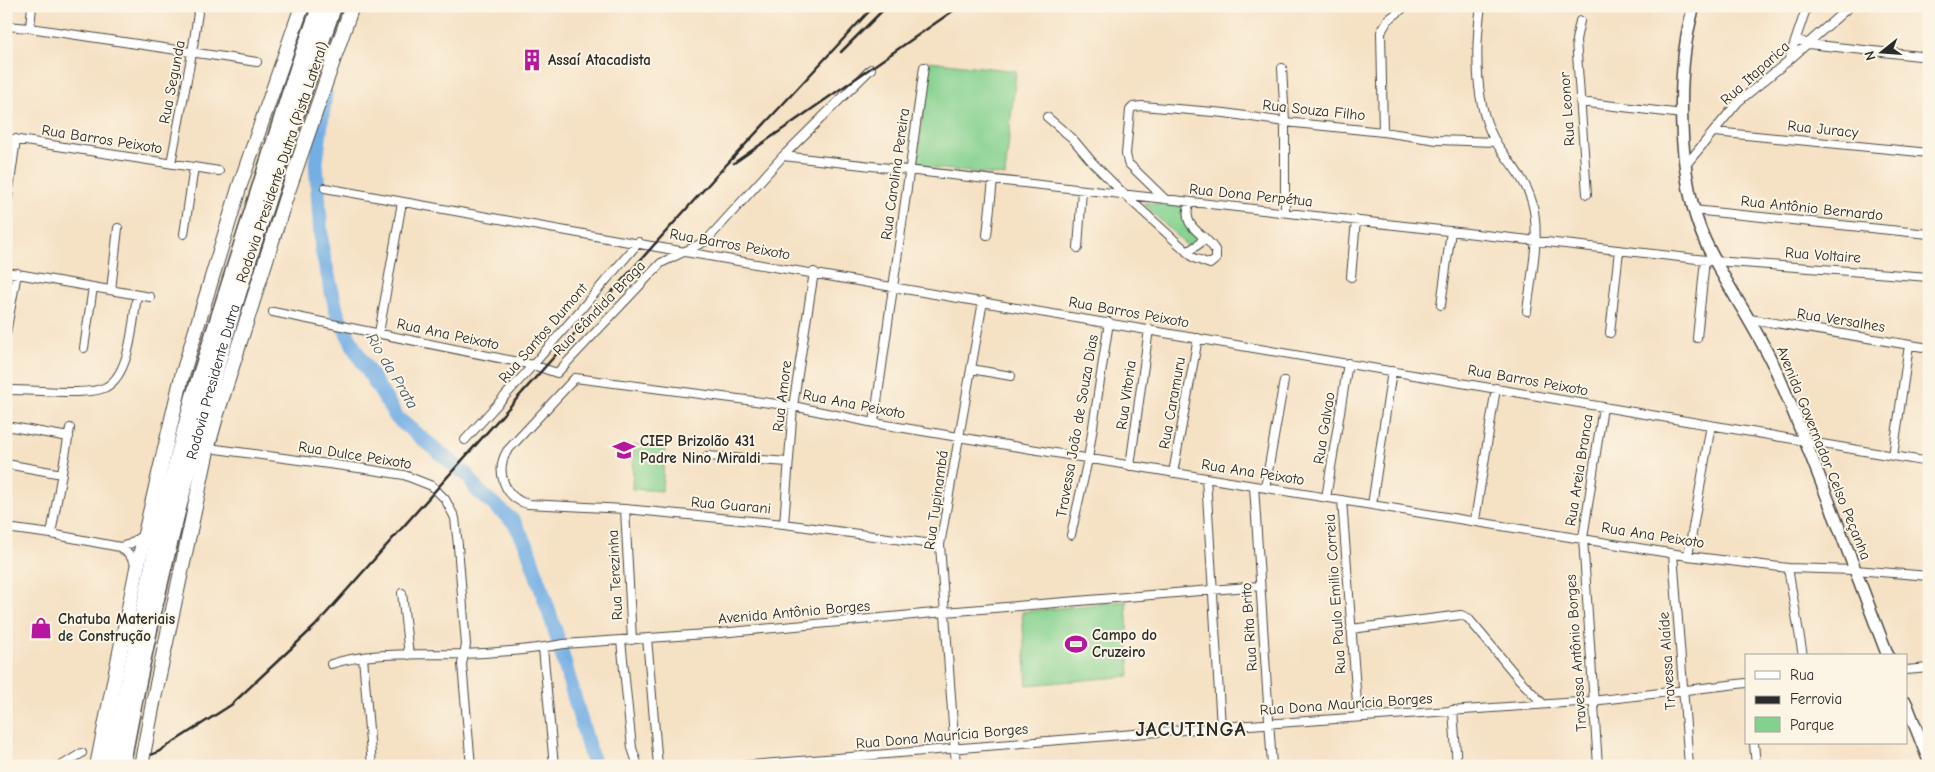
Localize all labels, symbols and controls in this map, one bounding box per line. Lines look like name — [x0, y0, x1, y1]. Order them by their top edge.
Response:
north arrow — [1858, 28, 1908, 78]
street label: Rua Itaparica — [1717, 37, 1793, 109]
street label: Rua Segunda — [155, 39, 189, 125]
street label: Rodovia Presidente Dutra (Pista Lateral) — [232, 39, 332, 285]
building icon: Assaí Atacadista — [519, 47, 545, 73]
text: N — [1861, 49, 1880, 63]
place label: Assaí Atacadista — [548, 51, 651, 69]
street label: Rua Leonor — [1555, 71, 1579, 147]
street label: Rua Souza Filho — [1262, 96, 1366, 124]
street label: Rua Carolina Pereira — [877, 107, 913, 241]
street label: Rua Juracy — [1787, 116, 1860, 142]
street label: Rua Barros Peixoto — [40, 121, 164, 157]
street label: Rua Dona Perpétua — [1188, 180, 1314, 210]
street label: Rua Antônio Bernardo — [1740, 192, 1884, 224]
street label: Rua Barros Peixoto — [668, 225, 792, 263]
street label: Rua Voltaire — [1785, 243, 1862, 267]
street label: Rua Cândida Braga — [549, 257, 649, 359]
street label: Rua Santos Dumont — [495, 279, 592, 387]
street label: Rua Barros Peixoto — [1067, 293, 1191, 331]
street label: Rodovia Presidente Dutra — [182, 302, 243, 462]
street label: Rua Versalhes — [1796, 304, 1886, 336]
street label: Rua Ana Peixoto — [395, 314, 501, 354]
water label: Rio da Prata — [362, 330, 422, 412]
street label: Travessa João de Souza Dias — [1052, 333, 1102, 519]
street label: Avenida Governador Celso Peçanha — [1773, 344, 1875, 562]
street label: Rua Caramuru — [1155, 355, 1189, 451]
street label: Rua Amore — [769, 359, 795, 433]
street label: Rua Vitoria — [1112, 359, 1140, 431]
street label: Rua Barros Peixoto — [1466, 361, 1590, 399]
street label: Rua Ana Peixoto — [801, 385, 907, 423]
street label: Rua Galvao — [1309, 391, 1339, 465]
street label: Rua Areia Branca — [1561, 413, 1597, 527]
place label: CIEP Brizolão 431 Padre Nino Miraldi — [640, 432, 761, 467]
street label: Rua Dulce Peixoto — [297, 437, 413, 473]
school or university icon: CIEP Brizolão 431 Padre Nino Miraldi — [611, 437, 637, 463]
street label: Rua Tupinambá — [920, 449, 952, 551]
street label: Rua Ana Peixoto — [1200, 455, 1306, 489]
street label: Rua Guarani — [690, 493, 772, 517]
street label: Rua Paulo Emilio Correia — [1320, 513, 1350, 675]
street label: Rua Ana Peixoto — [1600, 518, 1706, 552]
street label: Rua Terezinha — [604, 529, 626, 621]
street label: Travessa Antônio Borges — [1562, 574, 1590, 732]
street label: Rua Rita Brito — [1237, 582, 1261, 672]
street label: Avenida Antônio Borges — [717, 596, 871, 628]
place label: Chatuba Materiais de Construção — [58, 610, 175, 645]
street label: Travessa Alaíde — [1655, 611, 1679, 711]
shop icon: Chatuba Materiais de Construção — [28, 615, 54, 641]
place label: Campo do Cruzeiro — [1092, 626, 1157, 661]
sports icon: Campo do Cruzeiro — [1063, 631, 1089, 657]
legend — [1745, 654, 1908, 744]
text: Rua — [1790, 666, 1814, 684]
street label: Rua Dona Maurícia Borges — [1259, 689, 1433, 719]
text: Ferrovia — [1790, 690, 1842, 708]
text: Parque — [1790, 716, 1835, 734]
district label: JACUTINGA — [1135, 718, 1247, 741]
street label: Rua Dona Maurícia Borges — [855, 719, 1029, 753]

